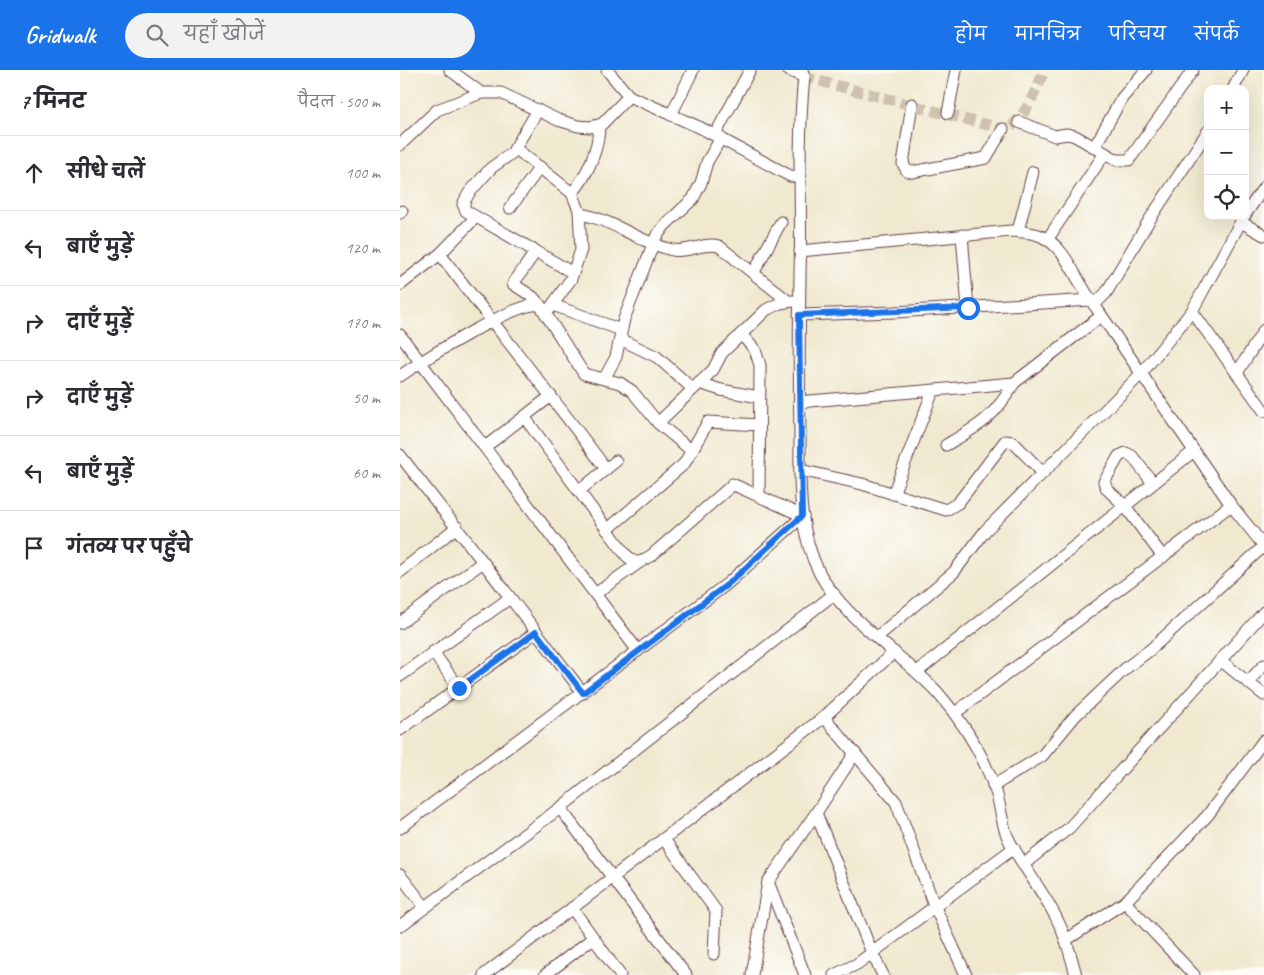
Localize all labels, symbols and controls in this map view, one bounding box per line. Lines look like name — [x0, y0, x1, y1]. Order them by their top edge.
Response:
search box — [125, 13, 475, 58]
text: Gridwalk — [25, 20, 95, 50]
icon: search — [143, 21, 171, 49]
text: यहाँ खोजें — [183, 22, 265, 46]
text: होम — [955, 23, 987, 45]
text: मानचित्र — [1015, 23, 1081, 45]
text: परिचय — [1109, 23, 1166, 45]
text: संपर्क — [1194, 23, 1239, 45]
map controls — [1204, 85, 1249, 220]
button: + — [1204, 85, 1249, 130]
text: 7 मिनट — [20, 88, 85, 114]
text: पैदल · 500 m — [298, 92, 380, 112]
button: − — [1204, 130, 1249, 175]
icon: ahead — [20, 159, 48, 187]
text: सीधे चलें — [67, 160, 145, 184]
text: 100 m — [346, 163, 380, 183]
button: locate — [1204, 175, 1249, 220]
icon: left — [20, 234, 48, 262]
text: बाएँ मुड़ें — [67, 235, 133, 259]
text: 120 m — [346, 238, 380, 258]
route start — [957, 297, 980, 320]
icon: right — [20, 309, 48, 337]
text: दाएँ मुड़ें — [67, 310, 133, 334]
text: 170 m — [346, 313, 380, 333]
icon: right — [20, 384, 48, 412]
text: दाएँ मुड़ें — [67, 385, 133, 409]
text: 50 m — [353, 388, 380, 408]
icon: left — [20, 459, 48, 487]
text: बाएँ मुड़ें — [67, 460, 133, 484]
text: 60 m — [353, 463, 380, 483]
icon: arrive — [20, 534, 48, 562]
text: गंतव्य पर पहुँचे — [67, 535, 192, 559]
route end — [448, 677, 471, 700]

